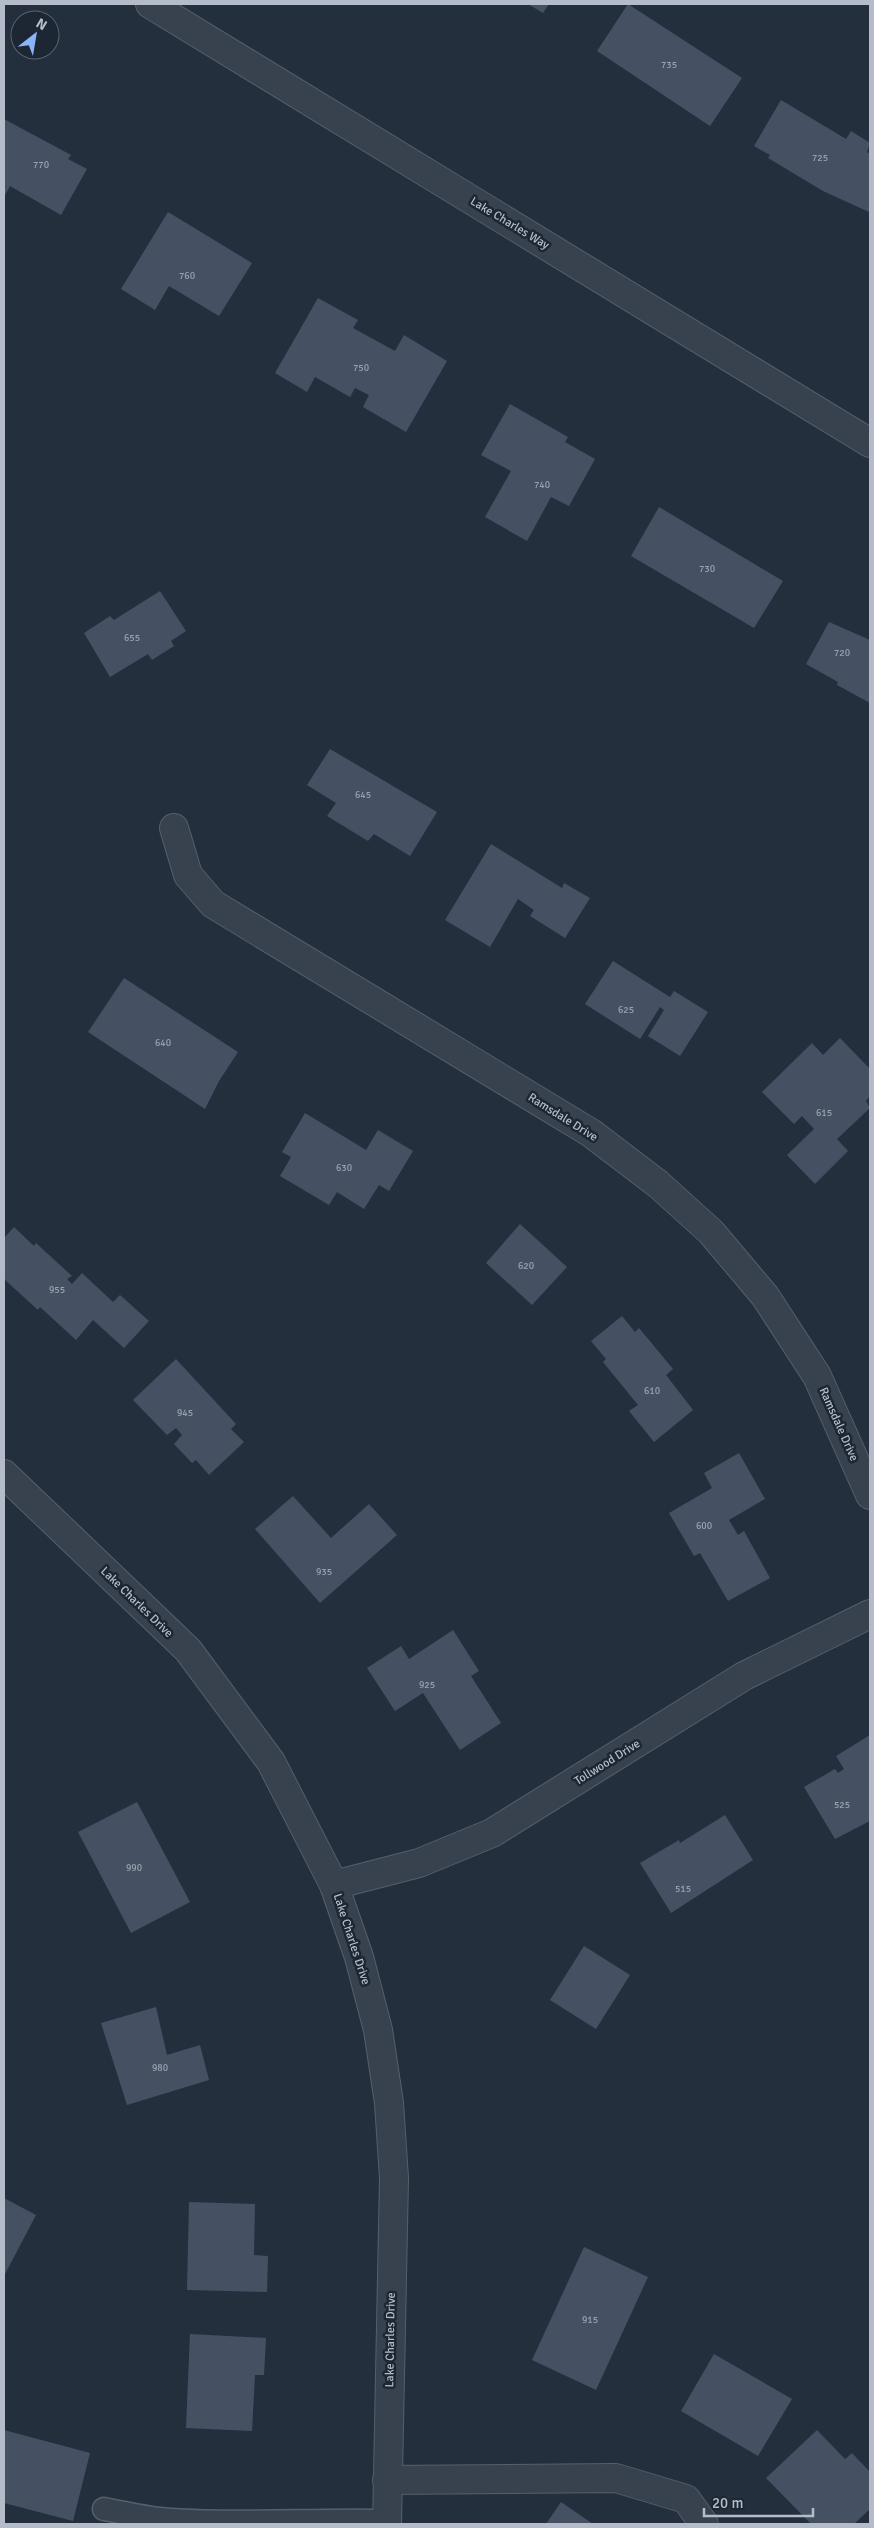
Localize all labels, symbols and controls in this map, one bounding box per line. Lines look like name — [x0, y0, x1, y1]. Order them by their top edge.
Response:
north arrow — [10, 10, 60, 60]
text: N — [33, 14, 50, 34]
house number: 735 — [661, 59, 677, 71]
house number: 725 — [812, 152, 828, 164]
house number: 770 — [33, 159, 49, 171]
street label: Lake Charles Way — [468, 194, 552, 253]
house number: 760 — [179, 270, 195, 282]
house number: 750 — [353, 362, 369, 374]
house number: 740 — [534, 479, 550, 491]
house number: 730 — [699, 563, 715, 575]
house number: 655 — [124, 632, 140, 644]
house number: 720 — [834, 647, 850, 659]
house number: 645 — [355, 789, 371, 801]
house number: 625 — [618, 1004, 634, 1016]
house number: 640 — [155, 1037, 171, 1049]
street label: Ramsdale Drive — [525, 1090, 600, 1145]
house number: 615 — [816, 1107, 832, 1119]
house number: 630 — [336, 1162, 352, 1174]
house number: 620 — [518, 1260, 534, 1272]
house number: 955 — [49, 1284, 65, 1296]
house number: 610 — [644, 1385, 660, 1397]
street label: Ramsdale Drive — [816, 1385, 862, 1464]
house number: 945 — [177, 1407, 193, 1419]
house number: 600 — [696, 1520, 712, 1532]
street label: Lake Charles Drive — [97, 1564, 176, 1641]
house number: 935 — [316, 1566, 332, 1578]
house number: 925 — [419, 1679, 435, 1691]
street label: Tollwood Drive — [572, 1736, 643, 1789]
house number: 525 — [834, 1799, 850, 1811]
house number: 990 — [126, 1862, 142, 1874]
house number: 515 — [675, 1883, 691, 1895]
street label: Lake Charles Drive — [330, 1892, 373, 1987]
house number: 980 — [152, 2062, 168, 2074]
street label: Lake Charles Drive — [382, 2292, 399, 2388]
house number: 915 — [582, 2314, 598, 2326]
scale bar — [704, 2486, 813, 2518]
text: 20 m — [712, 2494, 743, 2512]

